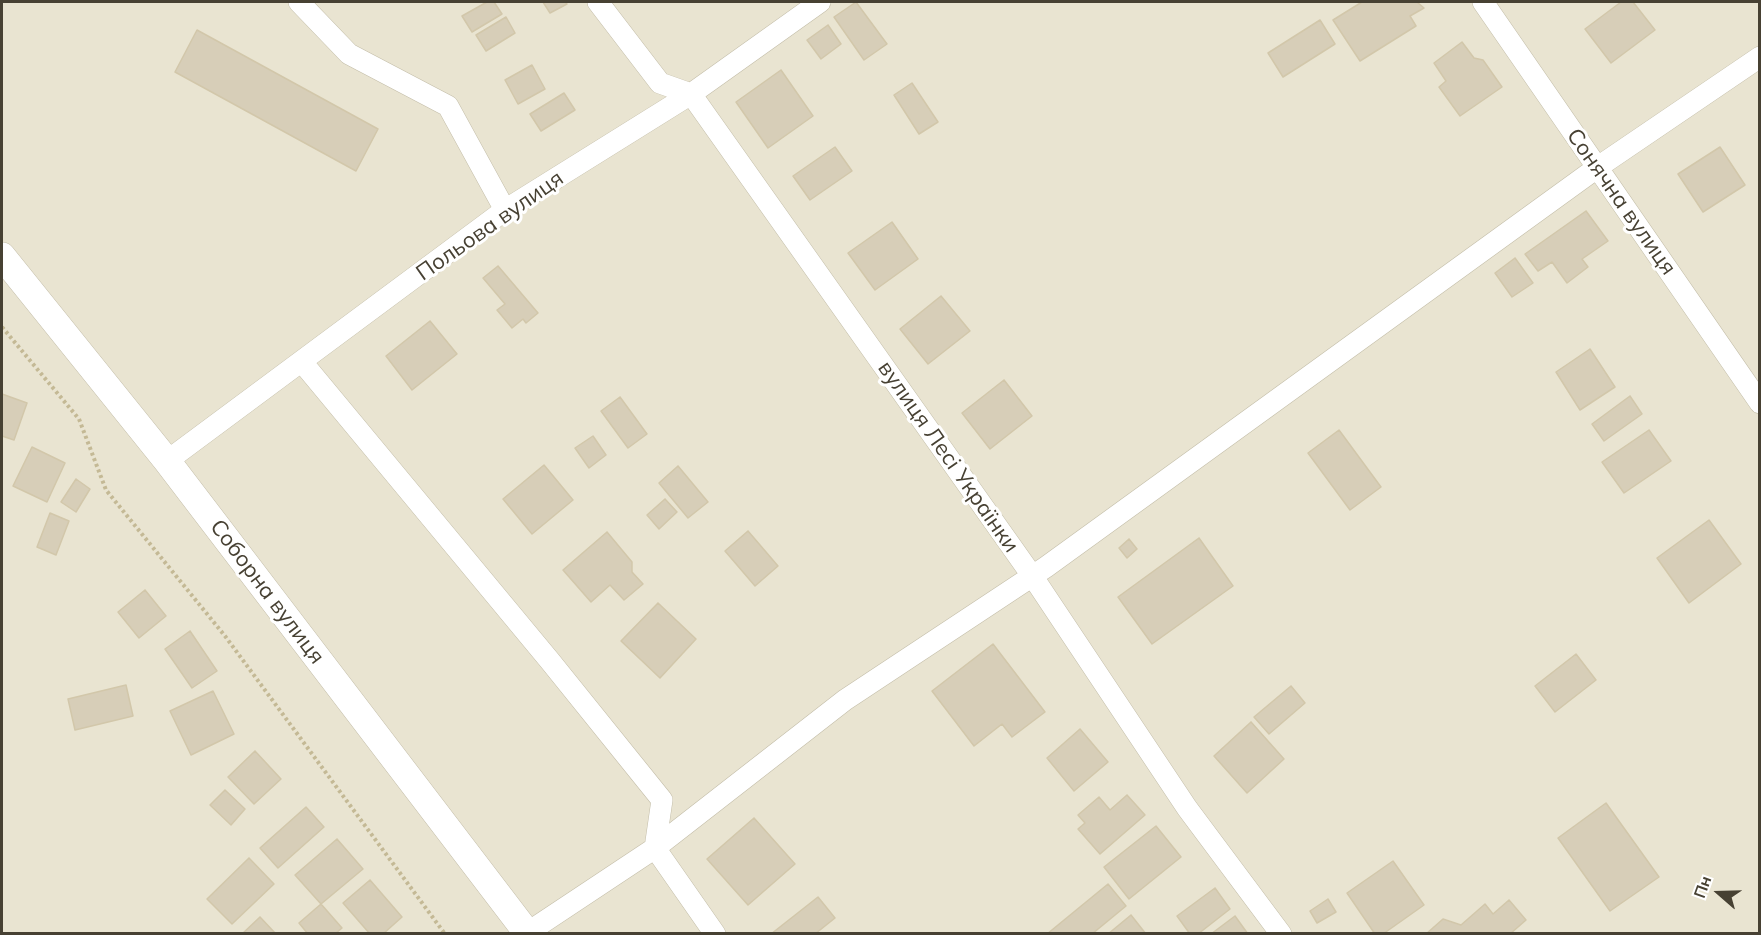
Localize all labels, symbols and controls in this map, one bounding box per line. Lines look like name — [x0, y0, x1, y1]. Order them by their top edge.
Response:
street label: Сонячна вулиця — [1561, 124, 1681, 280]
street label: Польова вулиця — [411, 165, 569, 287]
street label: вулиця Лесі Українки — [872, 356, 1024, 558]
street label: Соборна вулиця — [204, 515, 330, 669]
north arrow — [1689, 863, 1749, 923]
text: Пн — [1689, 873, 1715, 901]

